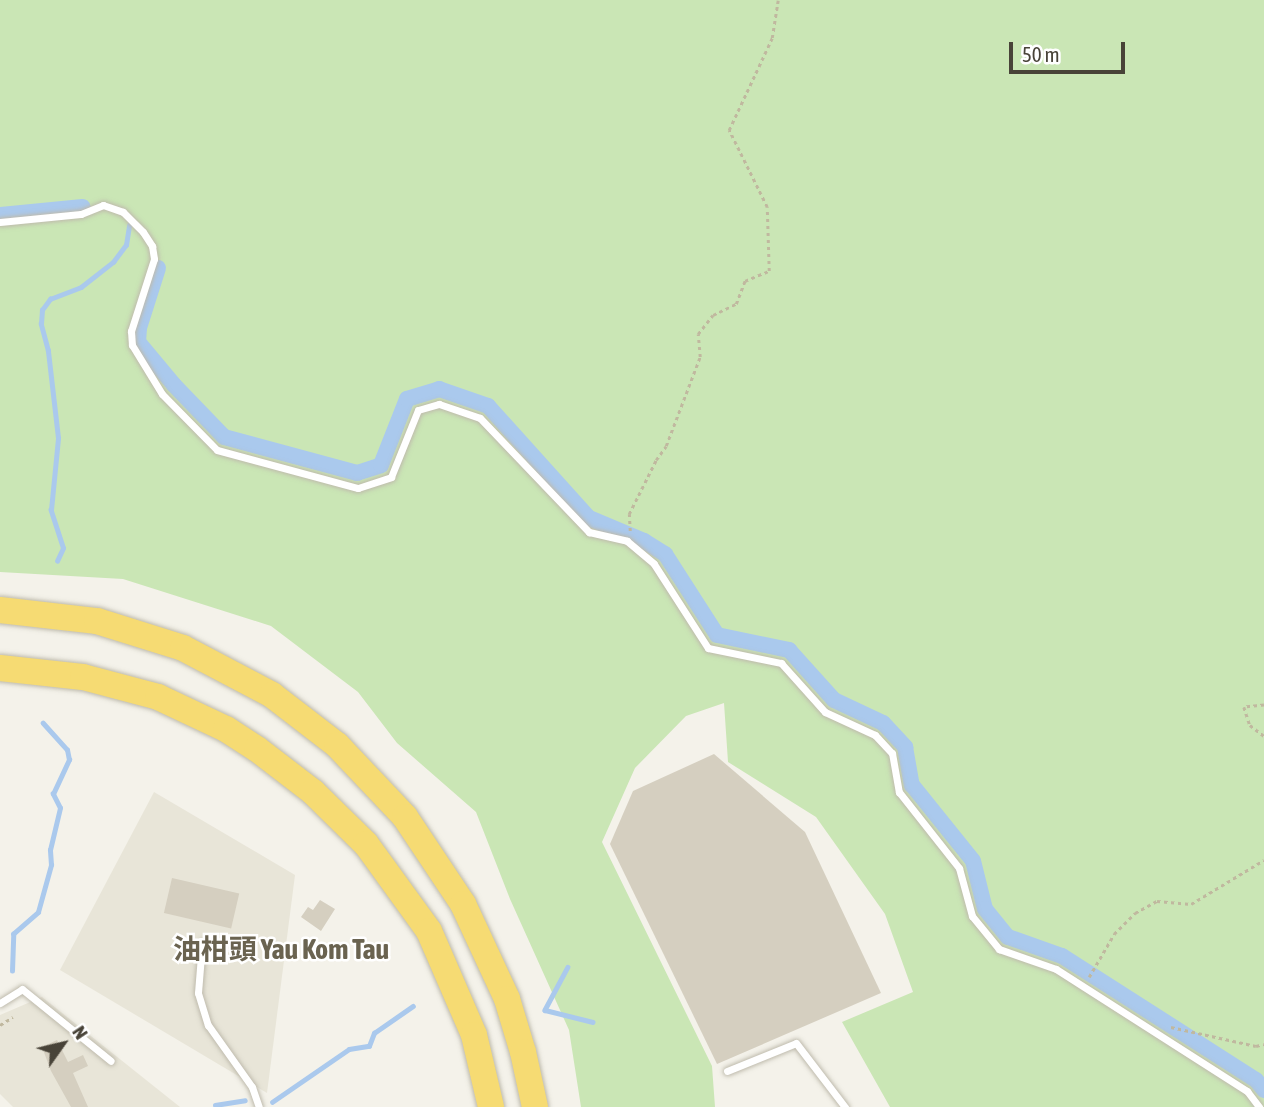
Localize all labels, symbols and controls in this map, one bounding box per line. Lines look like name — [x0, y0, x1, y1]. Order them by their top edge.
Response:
scale bar — [1012, 28, 1128, 72]
text: 50 m — [1022, 42, 1060, 66]
district label: 油柑頭 Yau Kom Tau — [173, 932, 389, 966]
north arrow — [28, 1009, 98, 1079]
text: N — [68, 1021, 93, 1043]

